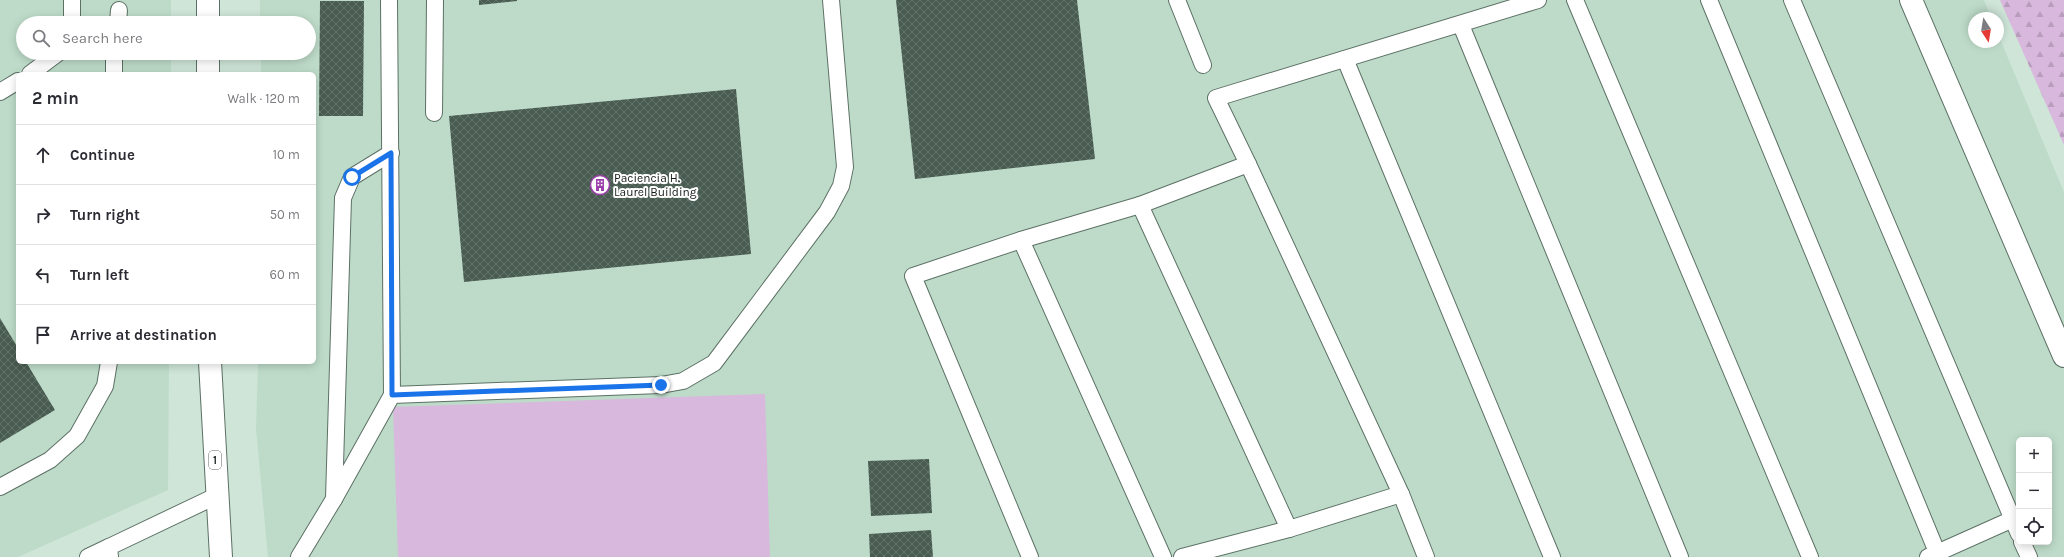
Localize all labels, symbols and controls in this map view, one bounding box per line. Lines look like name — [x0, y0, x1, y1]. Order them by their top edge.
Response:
north arrow — [1968, 12, 2004, 48]
search box — [16, 16, 316, 60]
icon: search — [30, 27, 52, 49]
text: Search here — [62, 29, 143, 47]
text: 2 min — [32, 88, 79, 108]
text: Walk · 120 m — [227, 91, 300, 106]
icon: ahead — [32, 144, 54, 166]
text: Continue — [70, 146, 135, 164]
text: 10 m — [273, 147, 300, 162]
route start — [343, 168, 361, 186]
place label: Paciencia H. Laurel Building — [614, 171, 697, 199]
building icon: Paciencia H. Laurel Building — [589, 174, 611, 196]
icon: right — [32, 204, 54, 226]
text: Turn right — [70, 206, 140, 224]
text: 50 m — [270, 207, 300, 222]
icon: left — [32, 264, 54, 286]
text: Turn left — [70, 266, 129, 284]
text: 60 m — [270, 267, 300, 282]
icon: arrive — [32, 324, 54, 346]
text: Arrive at destination — [70, 326, 217, 344]
route end — [652, 376, 670, 394]
map controls — [2016, 437, 2052, 545]
button: + — [2016, 437, 2052, 473]
road number: 1 — [209, 451, 221, 469]
button: − — [2016, 473, 2052, 509]
button: locate — [2016, 509, 2052, 545]

